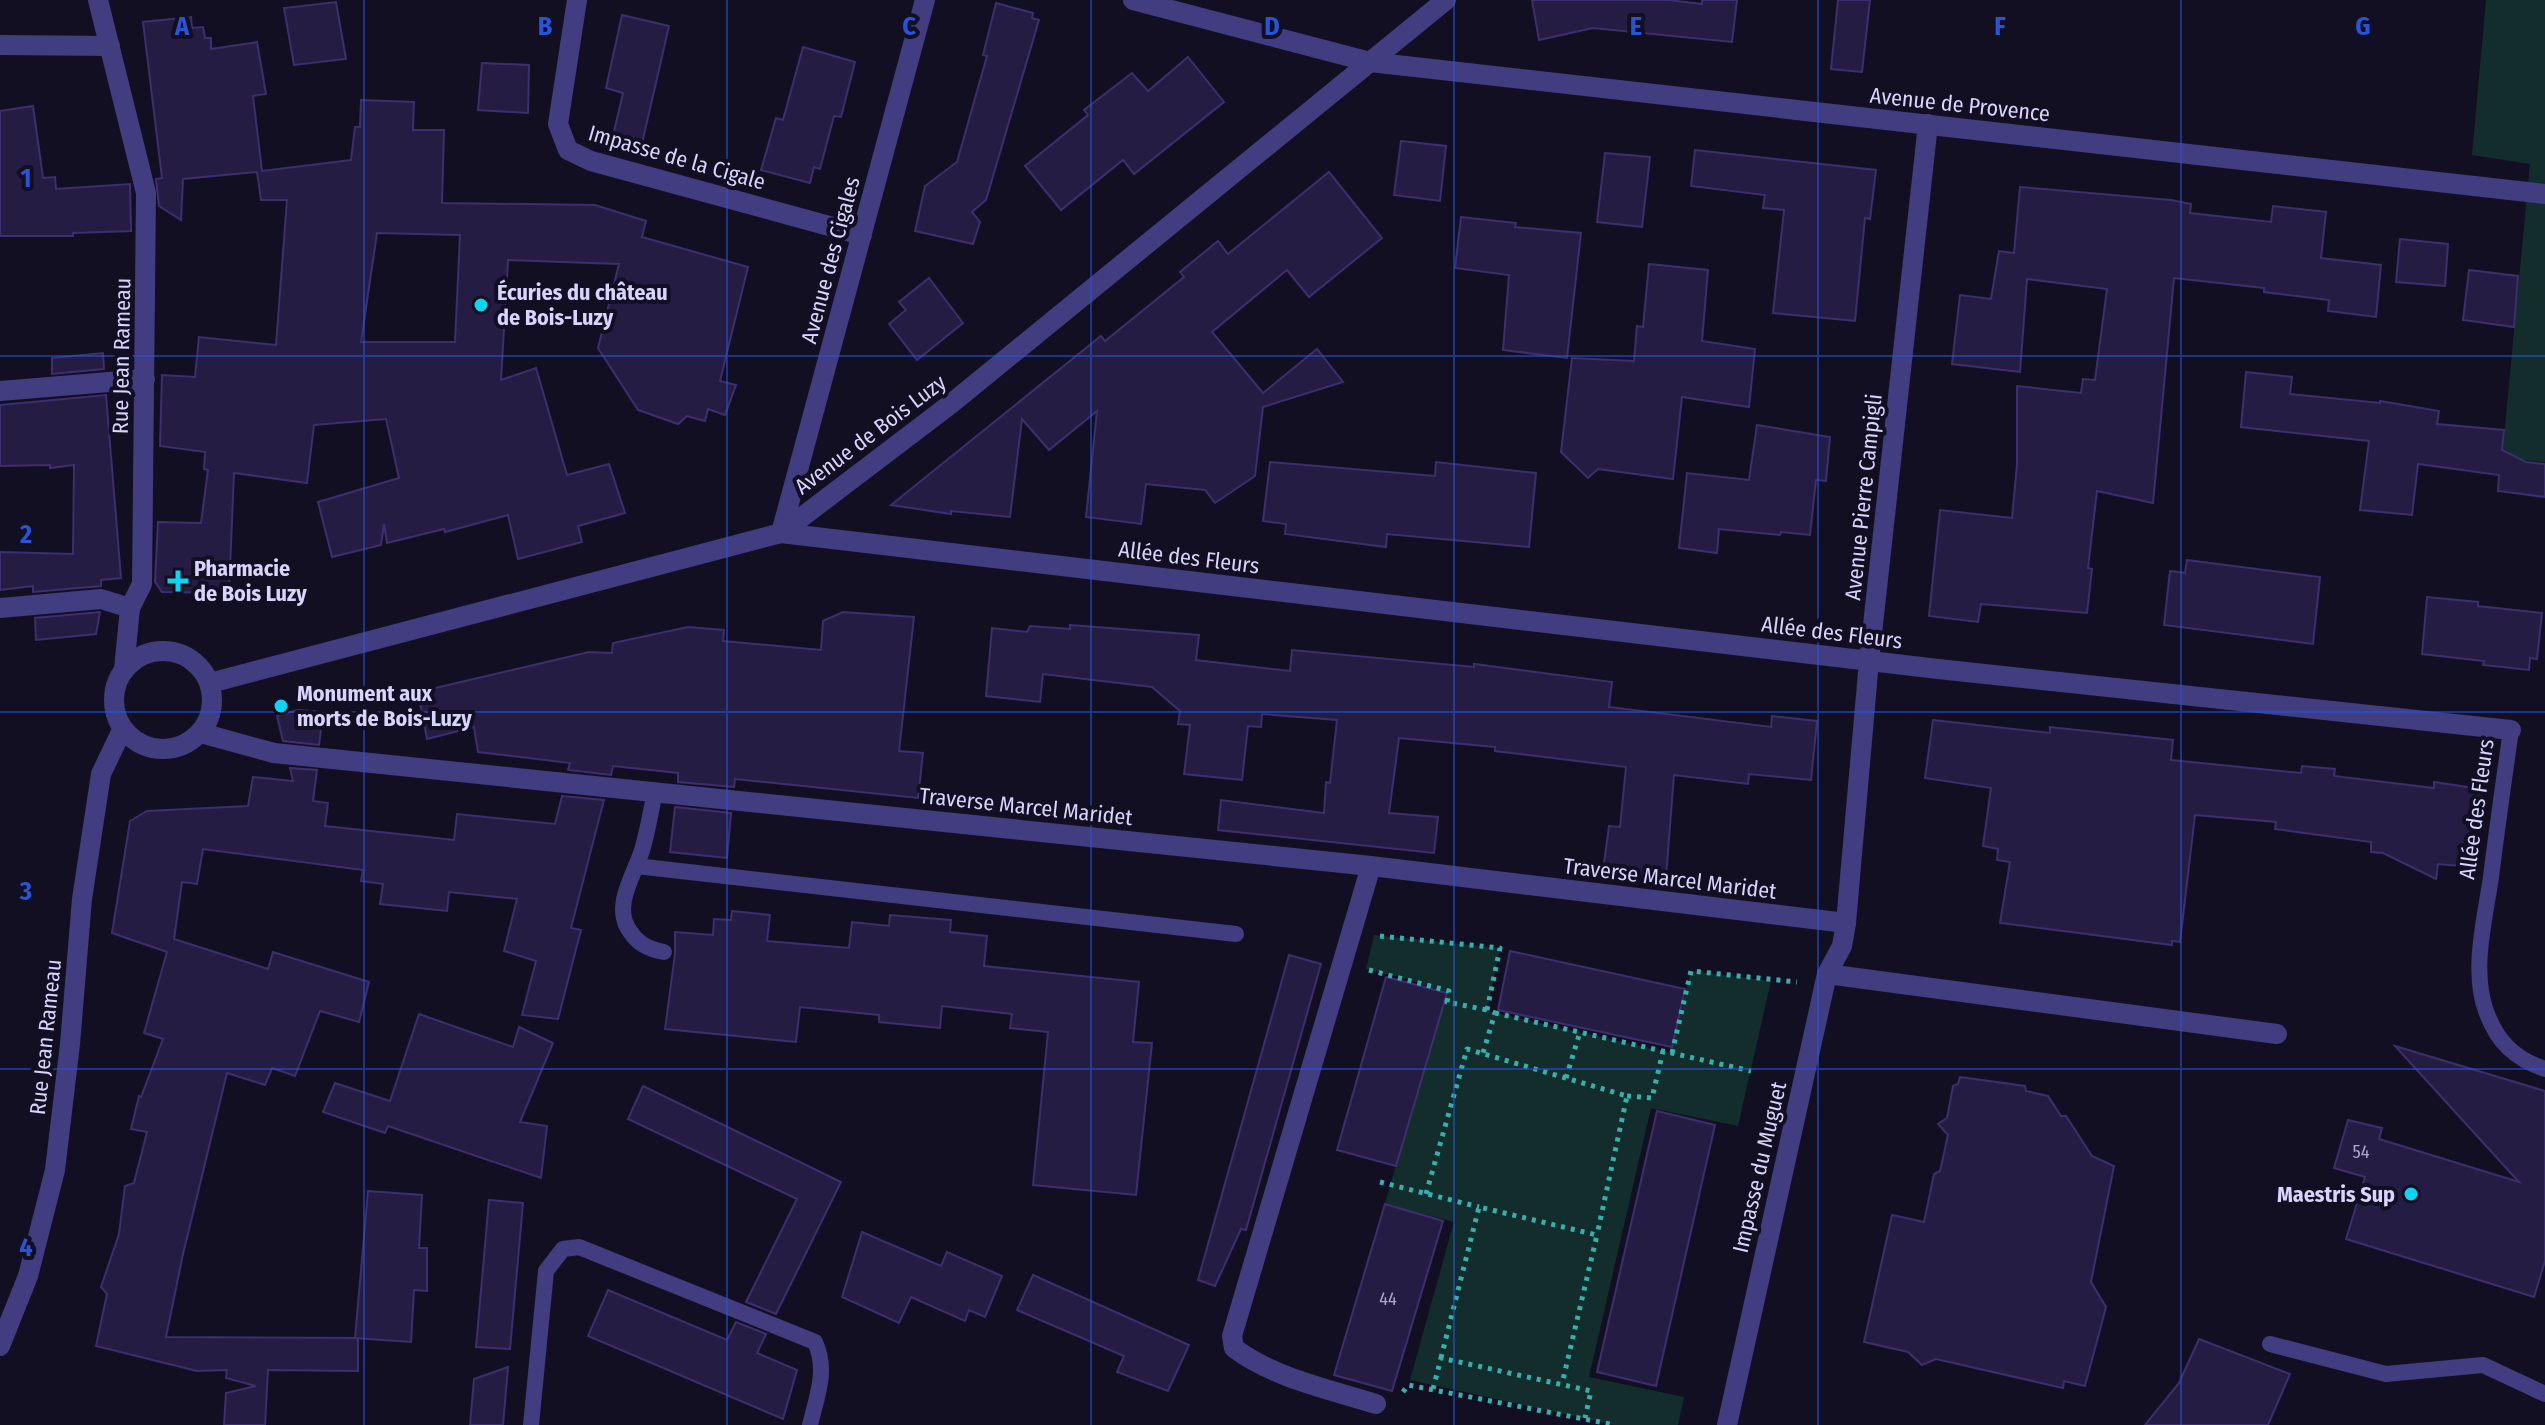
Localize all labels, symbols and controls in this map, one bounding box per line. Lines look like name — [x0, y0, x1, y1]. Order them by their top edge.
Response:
text: A — [174, 11, 190, 42]
text: B — [538, 11, 553, 42]
text: C — [902, 11, 916, 42]
text: D — [1264, 11, 1280, 42]
text: E — [1630, 11, 1642, 42]
text: F — [1994, 11, 2006, 42]
text: G — [2355, 11, 2371, 42]
street label: Avenue de Provence — [1869, 82, 2051, 127]
street label: Impasse de la Cigale — [585, 119, 768, 196]
text: 1 — [21, 163, 32, 194]
street label: Avenue des Cigales — [795, 174, 866, 347]
street label: Rue Jean Rameau — [107, 278, 136, 434]
place label: Écuries du château de Bois-Luzy — [497, 279, 668, 331]
marker: Écuries du château de Bois-Luzy — [472, 296, 490, 314]
street label: Avenue de Bois Luzy — [789, 369, 951, 500]
street label: Avenue Pierre Campigli — [1839, 392, 1888, 602]
text: 2 — [19, 519, 32, 550]
street label: Allée des Fleurs — [1117, 535, 1261, 580]
place label: Pharmacie de Bois Luzy — [194, 555, 307, 607]
marker: Pharmacie de Bois Luzy — [169, 572, 187, 590]
street label: Allée des Fleurs — [1760, 610, 1904, 655]
place label: Monument aux morts de Bois-Luzy — [297, 680, 472, 732]
marker: Monument aux morts de Bois-Luzy — [272, 697, 290, 715]
street label: Allée des Fleurs — [2453, 737, 2500, 881]
street label: Traverse Marcel Maridet — [918, 782, 1135, 831]
street label: Traverse Marcel Maridet — [1562, 852, 1779, 905]
text: 3 — [19, 876, 32, 907]
street label: Rue Jean Rameau — [24, 958, 67, 1116]
street label: Impasse du Muguet — [1727, 1078, 1792, 1255]
house number: 54 — [2353, 1141, 2370, 1163]
place label: Maestris Sup — [2277, 1181, 2395, 1208]
marker: Maestris Sup — [2402, 1185, 2420, 1203]
text: 4 — [19, 1232, 33, 1263]
house number: 44 — [1379, 1288, 1397, 1310]

